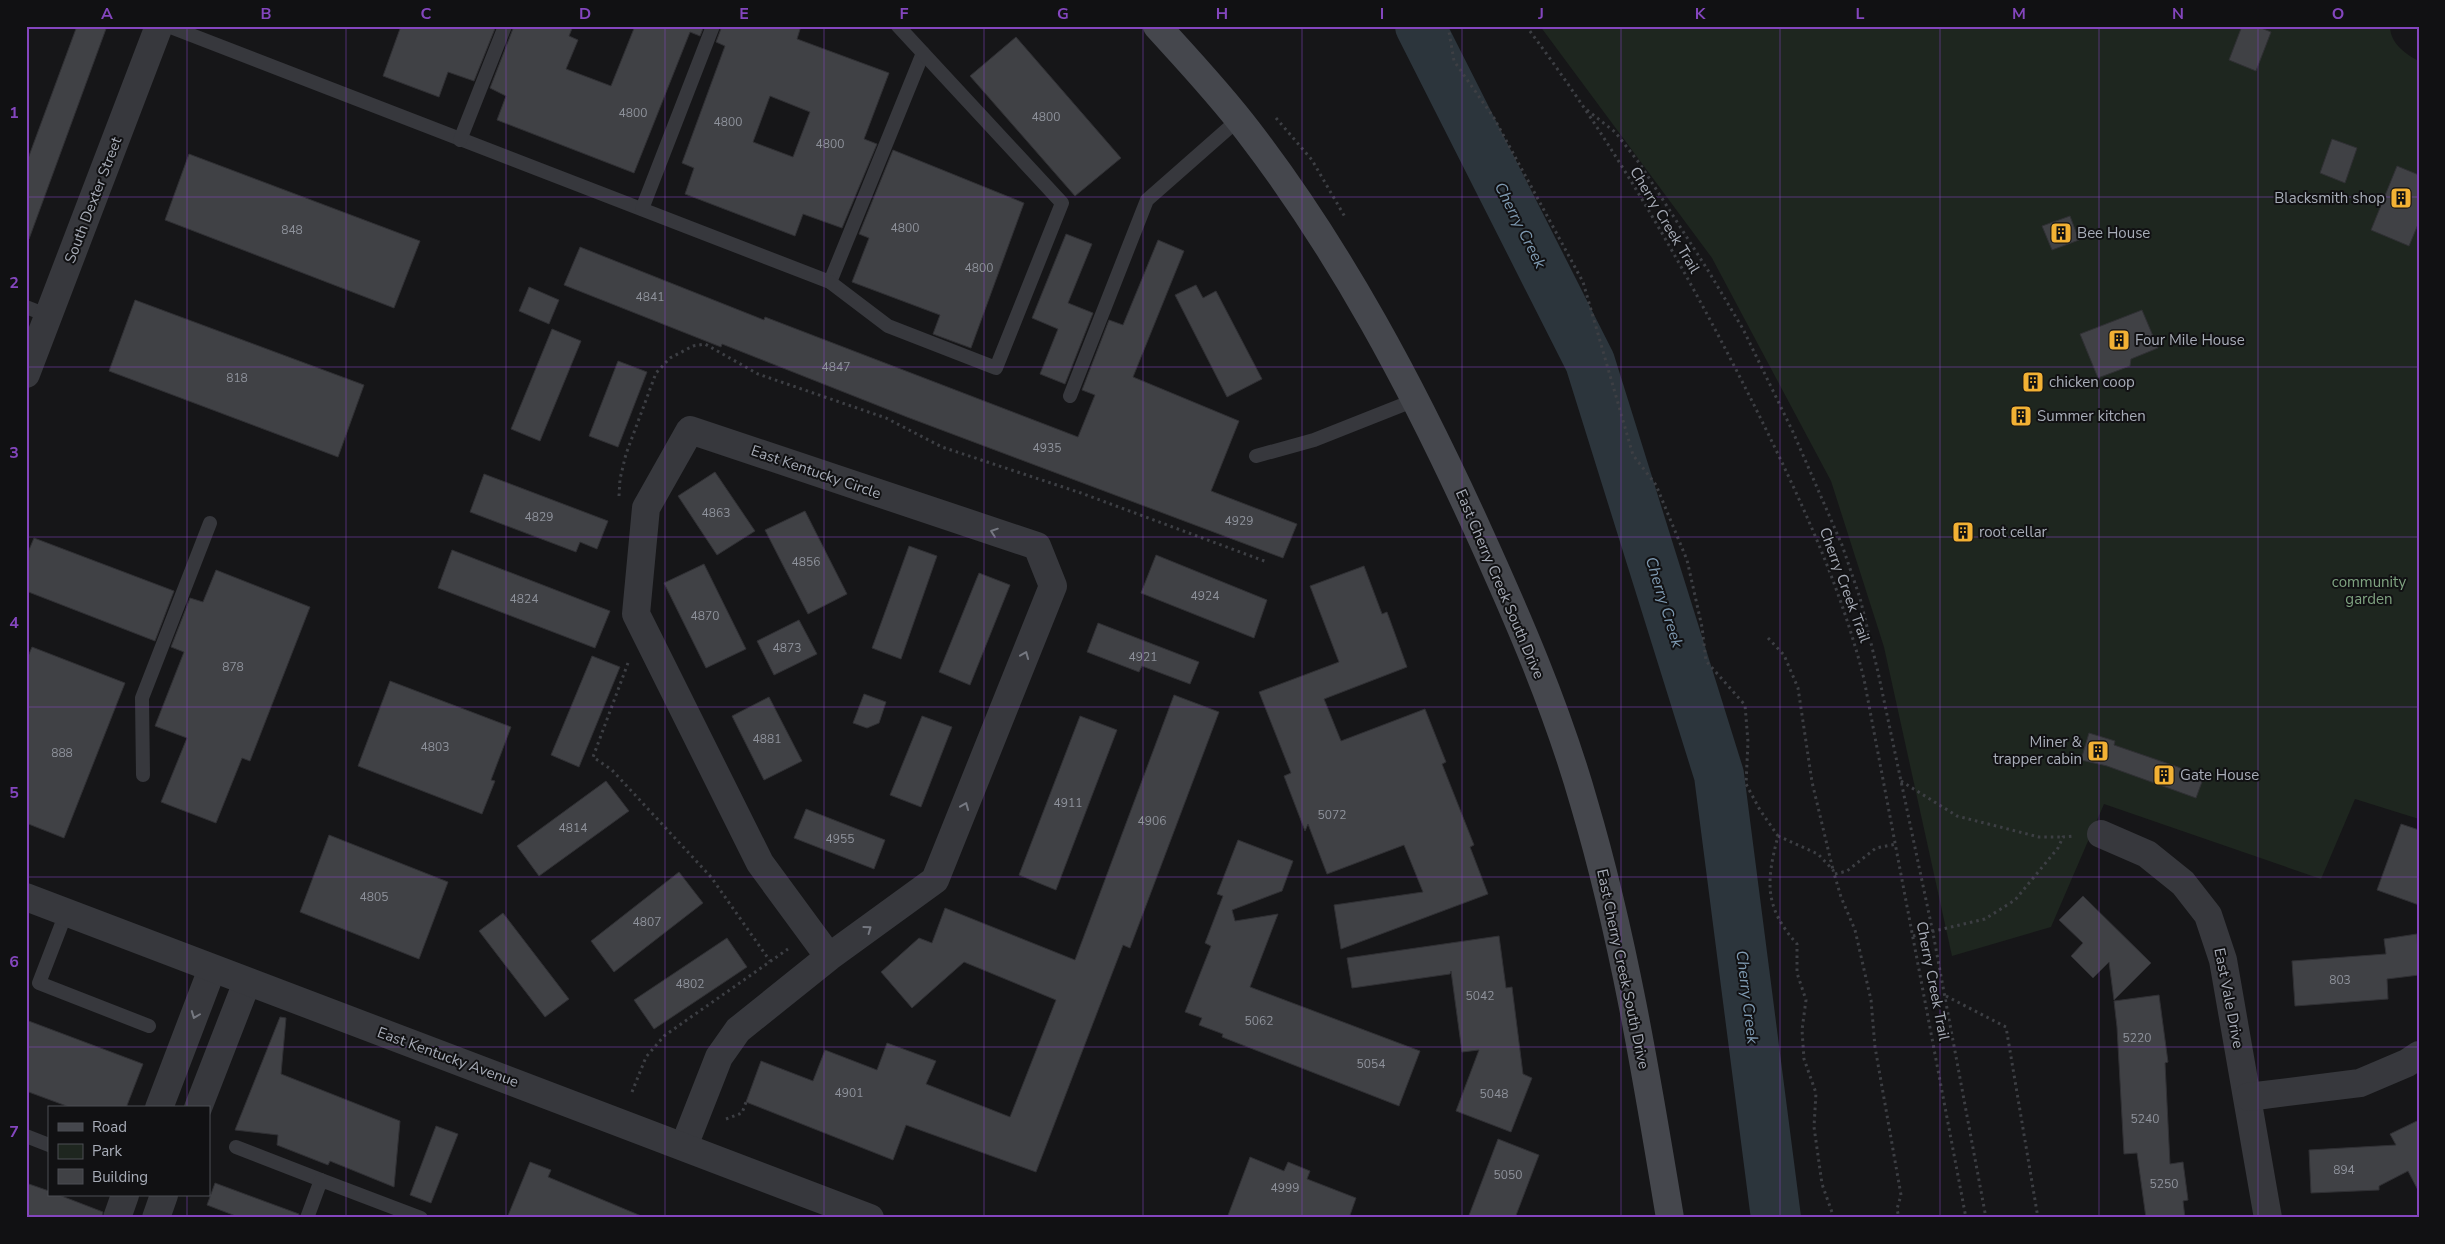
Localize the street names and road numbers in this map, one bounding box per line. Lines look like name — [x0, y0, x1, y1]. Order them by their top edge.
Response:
street label: South Dexter Street — [60, 133, 127, 266]
street label: Cherry Creek Trail — [1625, 163, 1705, 278]
street label: East Kentucky Circle — [748, 440, 884, 504]
street label: East Cherry Creek South Drive — [1451, 486, 1549, 682]
street label: Cherry Creek Trail — [1815, 525, 1875, 646]
street label: East Cherry Creek South Drive — [1592, 867, 1654, 1071]
street label: Cherry Creek Trail — [1912, 920, 1954, 1043]
street label: East Vale Drive — [2209, 946, 2249, 1050]
street label: East Kentucky Avenue — [375, 1022, 521, 1092]

